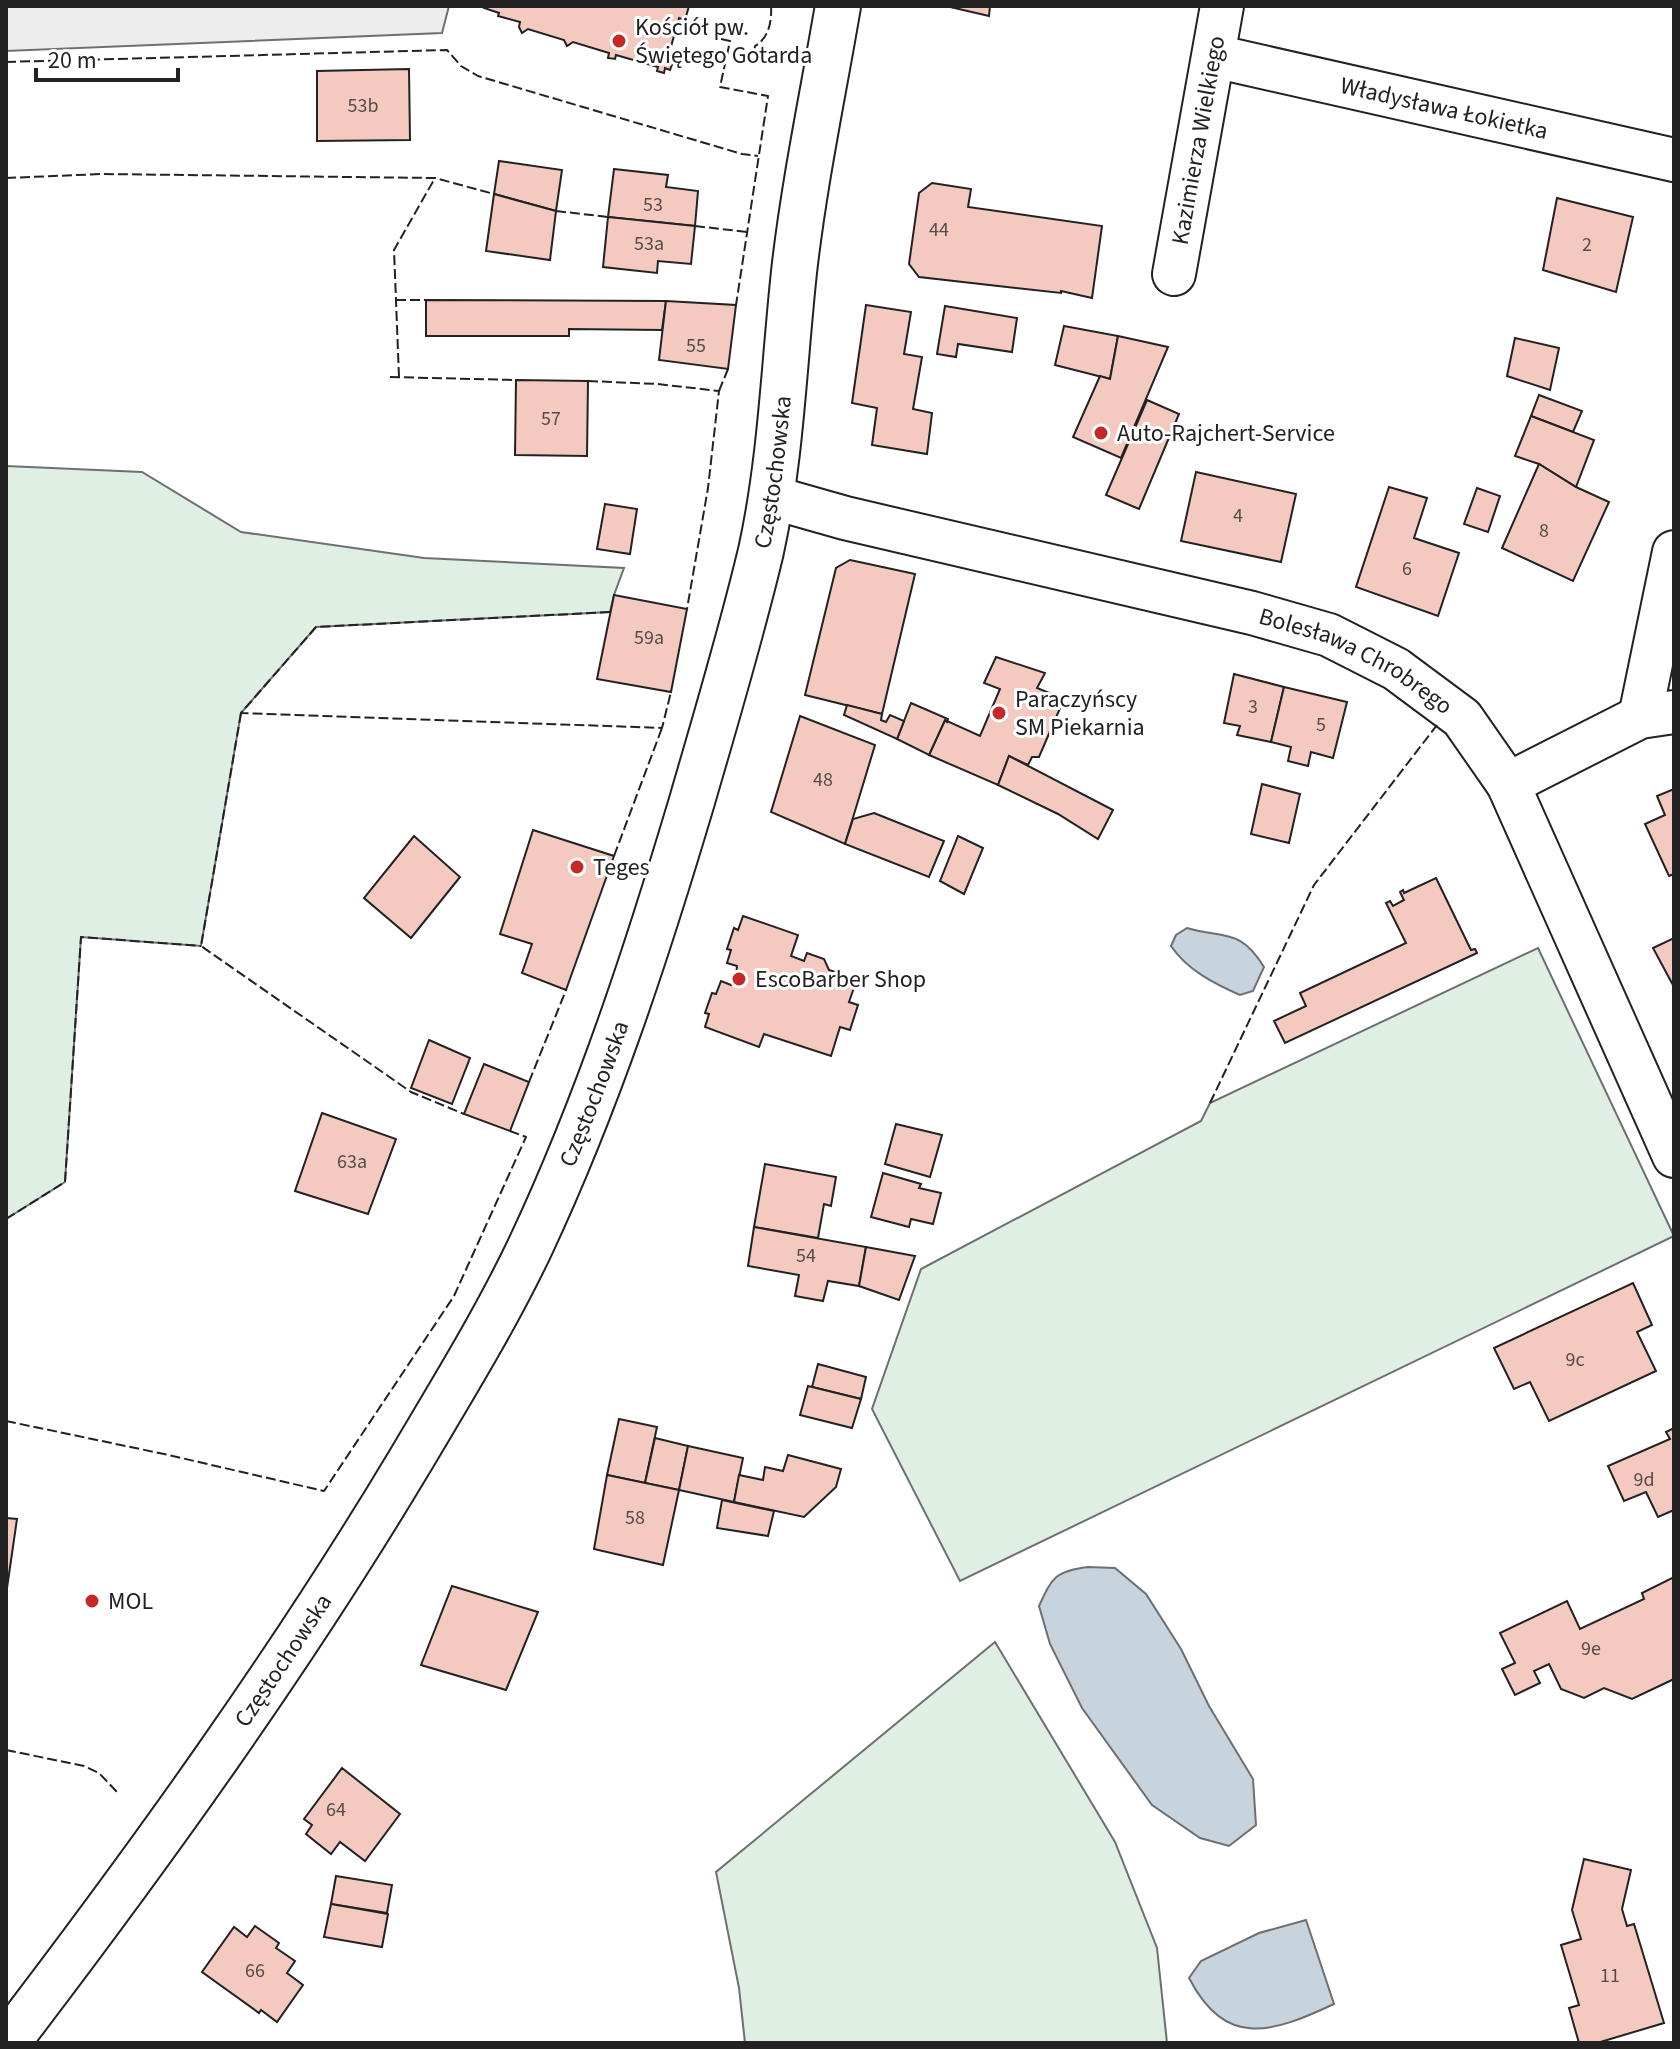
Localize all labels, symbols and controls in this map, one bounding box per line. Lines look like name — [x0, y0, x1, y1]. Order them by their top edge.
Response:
place label: Kościół pw. Świętego Gotarda — [635, 10, 812, 73]
scale bar — [36, 32, 178, 82]
marker: Kościół pw. Świętego Gotarda — [610, 32, 628, 50]
street label: Kazimierza Wielkiego — [1163, 33, 1234, 248]
text: 20 m — [48, 43, 97, 78]
street label: Władysława Łokietka — [1337, 68, 1551, 149]
house number: 53b — [348, 92, 378, 120]
house number: 53 — [643, 191, 663, 219]
house number: 44 — [929, 216, 949, 244]
house number: 53a — [634, 230, 664, 258]
house number: 2 — [1582, 231, 1592, 259]
house number: 55 — [686, 332, 706, 360]
street label: Częstochowska — [745, 394, 801, 552]
house number: 57 — [541, 405, 561, 433]
place label: Auto-Rajchert-Service — [1117, 416, 1335, 451]
marker: Auto-Rajchert-Service — [1092, 424, 1110, 442]
house number: 4 — [1233, 502, 1243, 530]
house number: 8 — [1539, 517, 1549, 545]
house number: 6 — [1402, 555, 1412, 583]
street label: Bolesława Chrobrego — [1255, 599, 1460, 723]
house number: 59a — [634, 624, 664, 652]
place label: Paraczyńscy SM Piekarnia — [1015, 682, 1145, 745]
house number: 3 — [1248, 693, 1258, 721]
marker: Paraczyńscy SM Piekarnia — [990, 704, 1008, 722]
house number: 5 — [1316, 711, 1326, 739]
house number: 48 — [813, 766, 833, 794]
place label: Teges — [593, 850, 650, 885]
marker: Teges — [568, 858, 586, 876]
place label: EscoBarber Shop — [755, 962, 926, 997]
marker: EscoBarber Shop — [730, 970, 748, 988]
street label: Częstochowska — [551, 1016, 638, 1172]
house number: 63a — [337, 1148, 367, 1176]
house number: 54 — [796, 1242, 816, 1270]
house number: 9c — [1565, 1346, 1585, 1374]
house number: 9d — [1633, 1466, 1655, 1494]
house number: 58 — [625, 1504, 645, 1532]
place label: MOL — [108, 1584, 153, 1619]
street label: Częstochowska — [226, 1587, 341, 1734]
marker: MOL — [83, 1592, 101, 1610]
house number: 9e — [1581, 1635, 1601, 1663]
house number: 64 — [326, 1796, 346, 1824]
house number: 66 — [245, 1957, 265, 1985]
house number: 11 — [1600, 1962, 1620, 1990]

